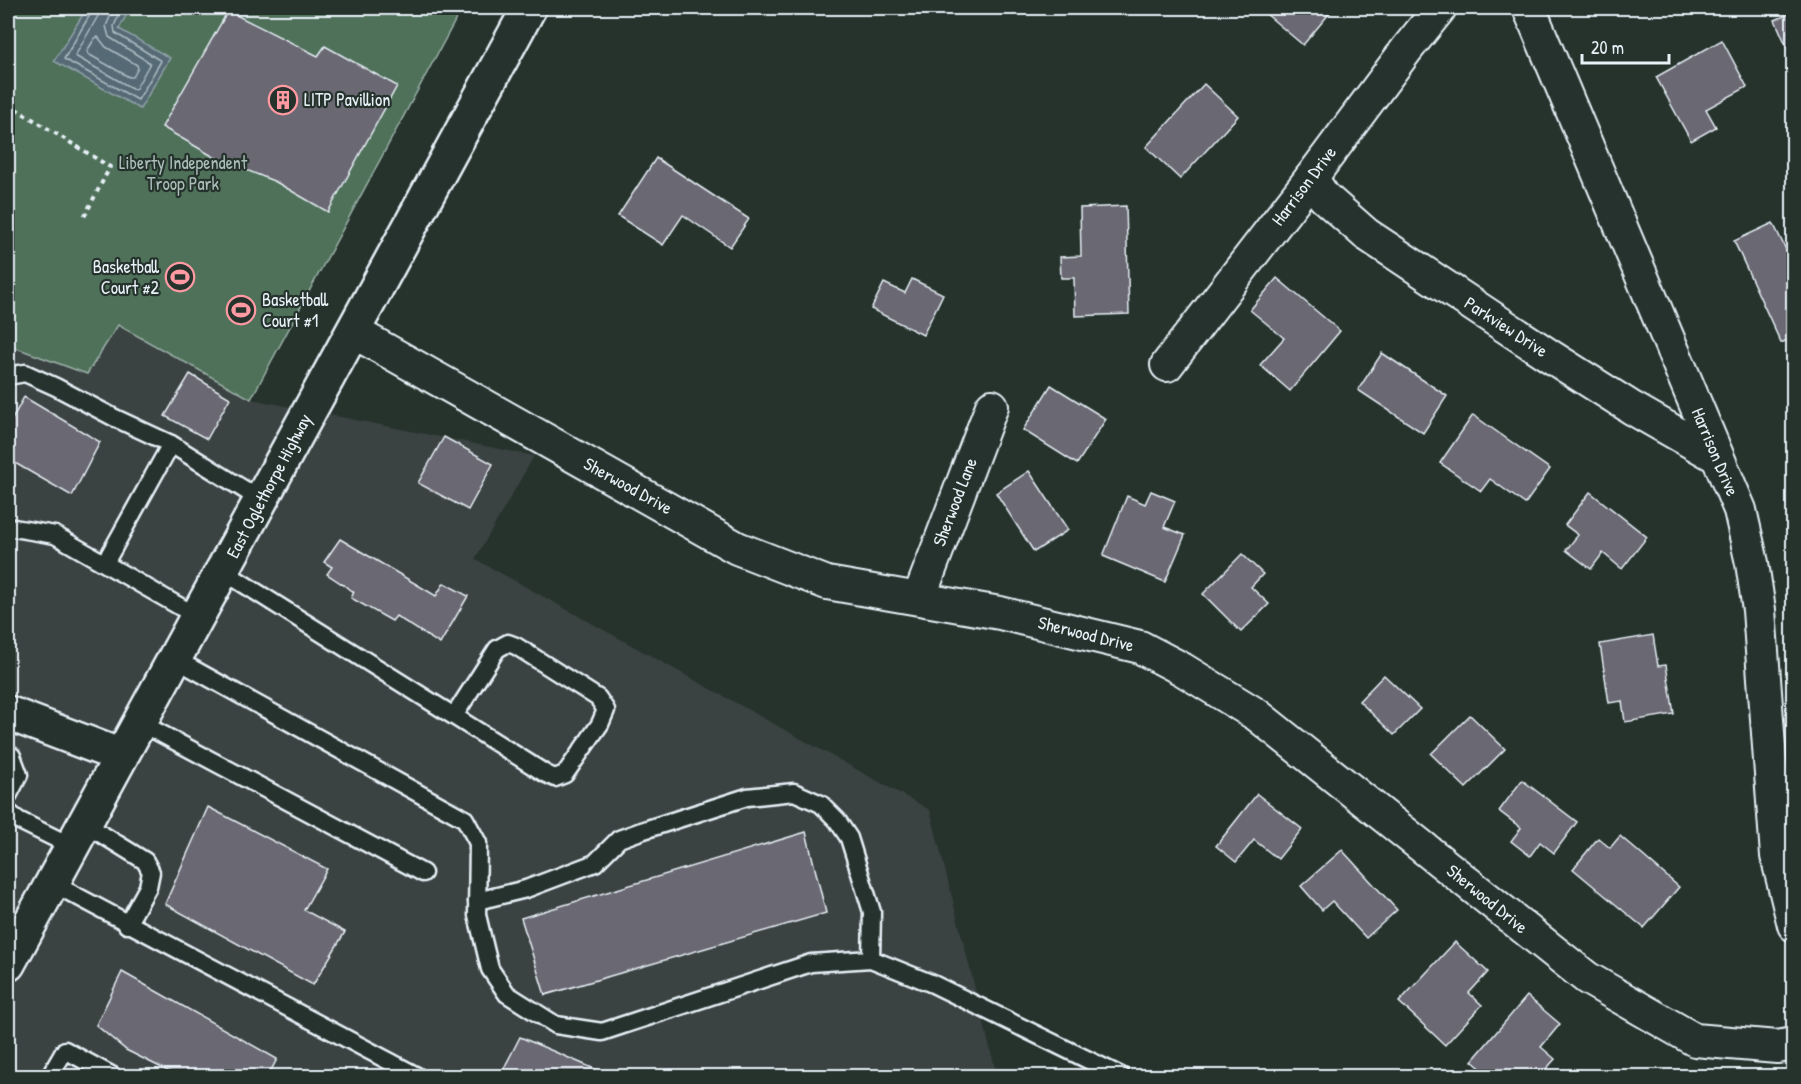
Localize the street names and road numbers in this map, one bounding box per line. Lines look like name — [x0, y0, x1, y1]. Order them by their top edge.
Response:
street label: Harrison Drive — [1265, 141, 1342, 231]
street label: Parkview Drive — [1460, 290, 1553, 363]
street label: Harrison Drive — [1686, 404, 1745, 500]
street label: East Oglethorpe Highway — [220, 409, 317, 562]
street label: Sherwood Drive — [579, 451, 677, 520]
street label: Sherwood Lane — [926, 454, 983, 550]
street label: Sherwood Drive — [1036, 610, 1137, 657]
street label: Sherwood Drive — [1441, 858, 1533, 939]

